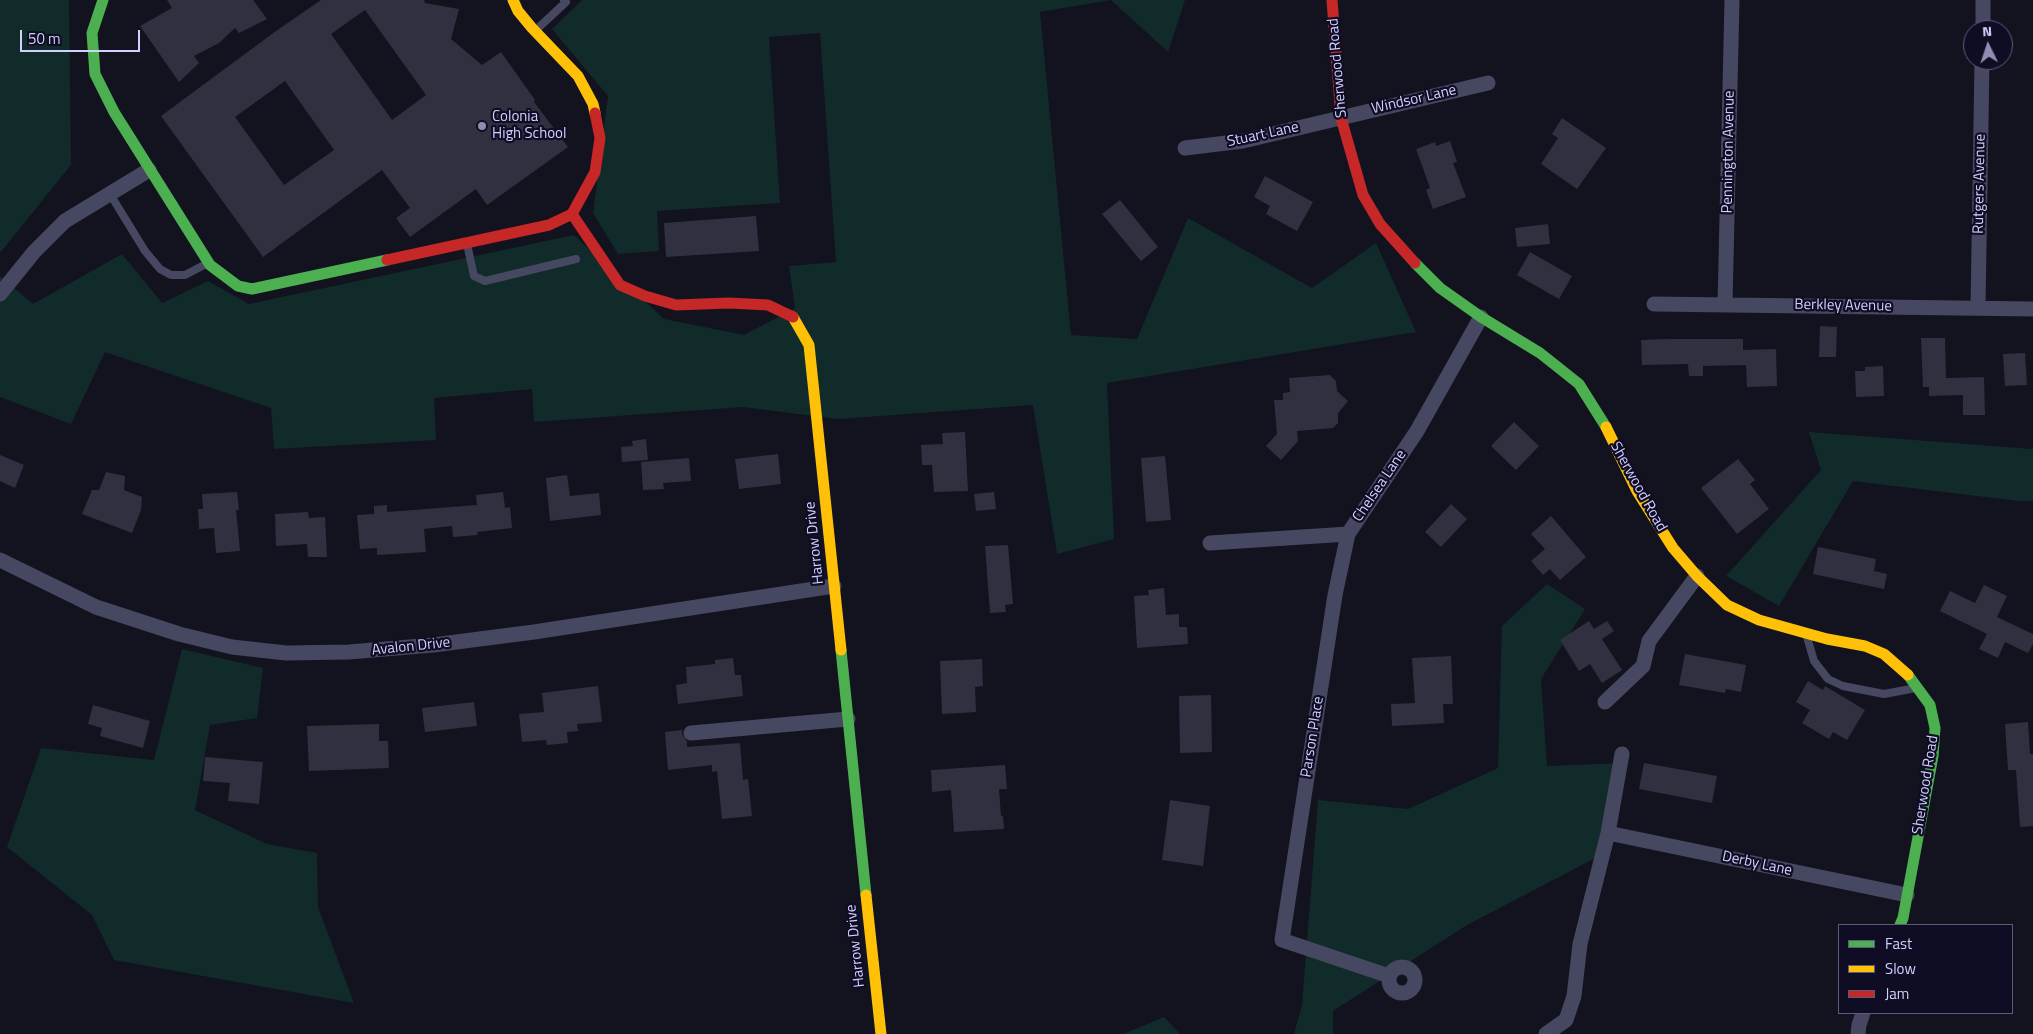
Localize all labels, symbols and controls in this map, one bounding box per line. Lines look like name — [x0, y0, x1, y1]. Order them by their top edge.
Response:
street label: Sherwood Road — [1325, 17, 1351, 119]
scale bar — [22, 20, 142, 52]
north arrow — [1963, 20, 2013, 70]
text: N — [1981, 20, 1993, 41]
text: 50 m — [28, 27, 61, 50]
street label: Windsor Lane — [1370, 82, 1458, 118]
street label: Pennington Avenue — [1719, 90, 1739, 214]
place label: Colonia High School — [492, 108, 567, 143]
street label: Stuart Lane — [1226, 119, 1300, 151]
marker: Colonia High School — [476, 120, 488, 132]
street label: Rutgers Avenue — [1970, 134, 1990, 234]
street label: Berkley Avenue — [1794, 296, 1892, 316]
street label: Sherwood Road — [1606, 439, 1670, 535]
street label: Chelsea Lane — [1349, 447, 1411, 525]
street label: Harrow Drive — [802, 501, 828, 585]
street label: Avalon Drive — [371, 634, 451, 660]
street label: Parson Place — [1298, 695, 1328, 779]
street label: Sherwood Road — [1909, 734, 1943, 836]
street label: Derby Lane — [1720, 848, 1794, 880]
street label: Harrow Drive — [843, 904, 869, 988]
legend — [1838, 924, 2013, 1014]
text: Fast — [1885, 932, 1912, 955]
text: Slow — [1885, 957, 1916, 980]
text: Jam — [1885, 982, 1909, 1005]

